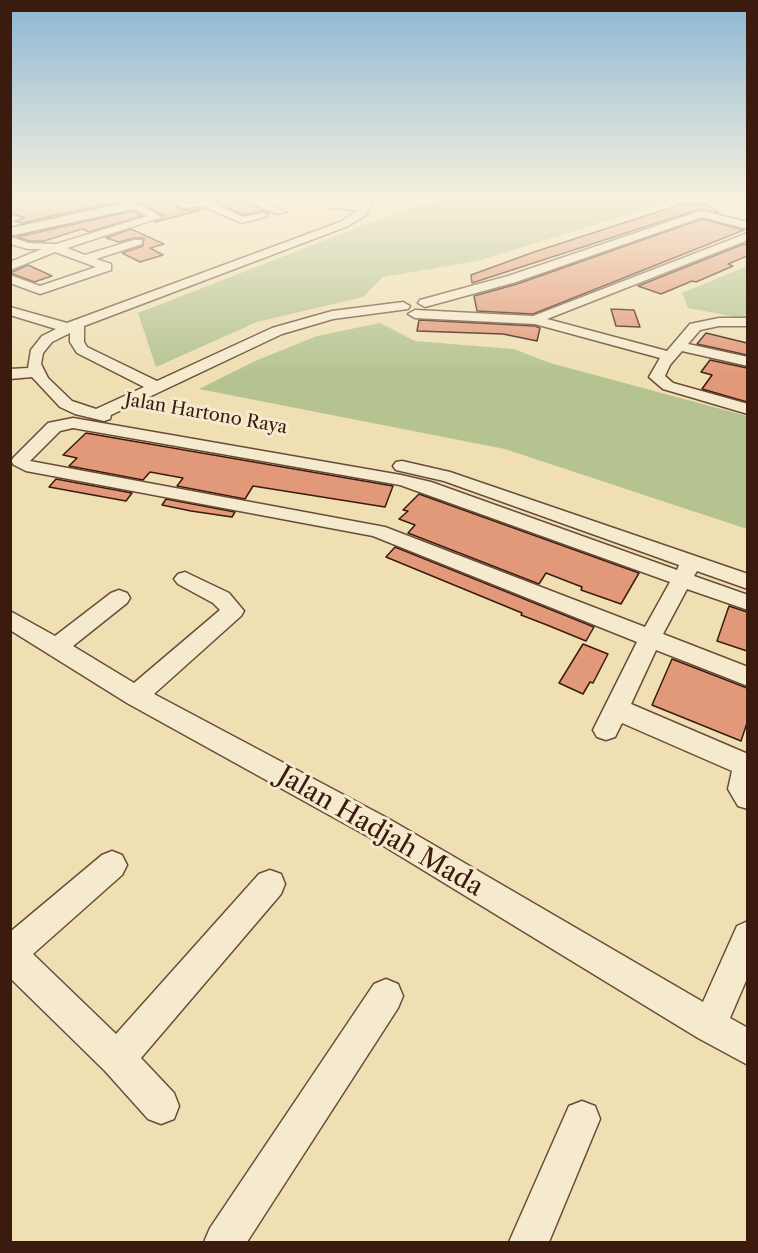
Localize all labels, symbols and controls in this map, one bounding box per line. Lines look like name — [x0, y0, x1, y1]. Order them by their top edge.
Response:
street label: Jalan Hartono Raya — [123, 389, 289, 439]
street label: Jalan Hadjah Mada — [272, 760, 488, 904]

